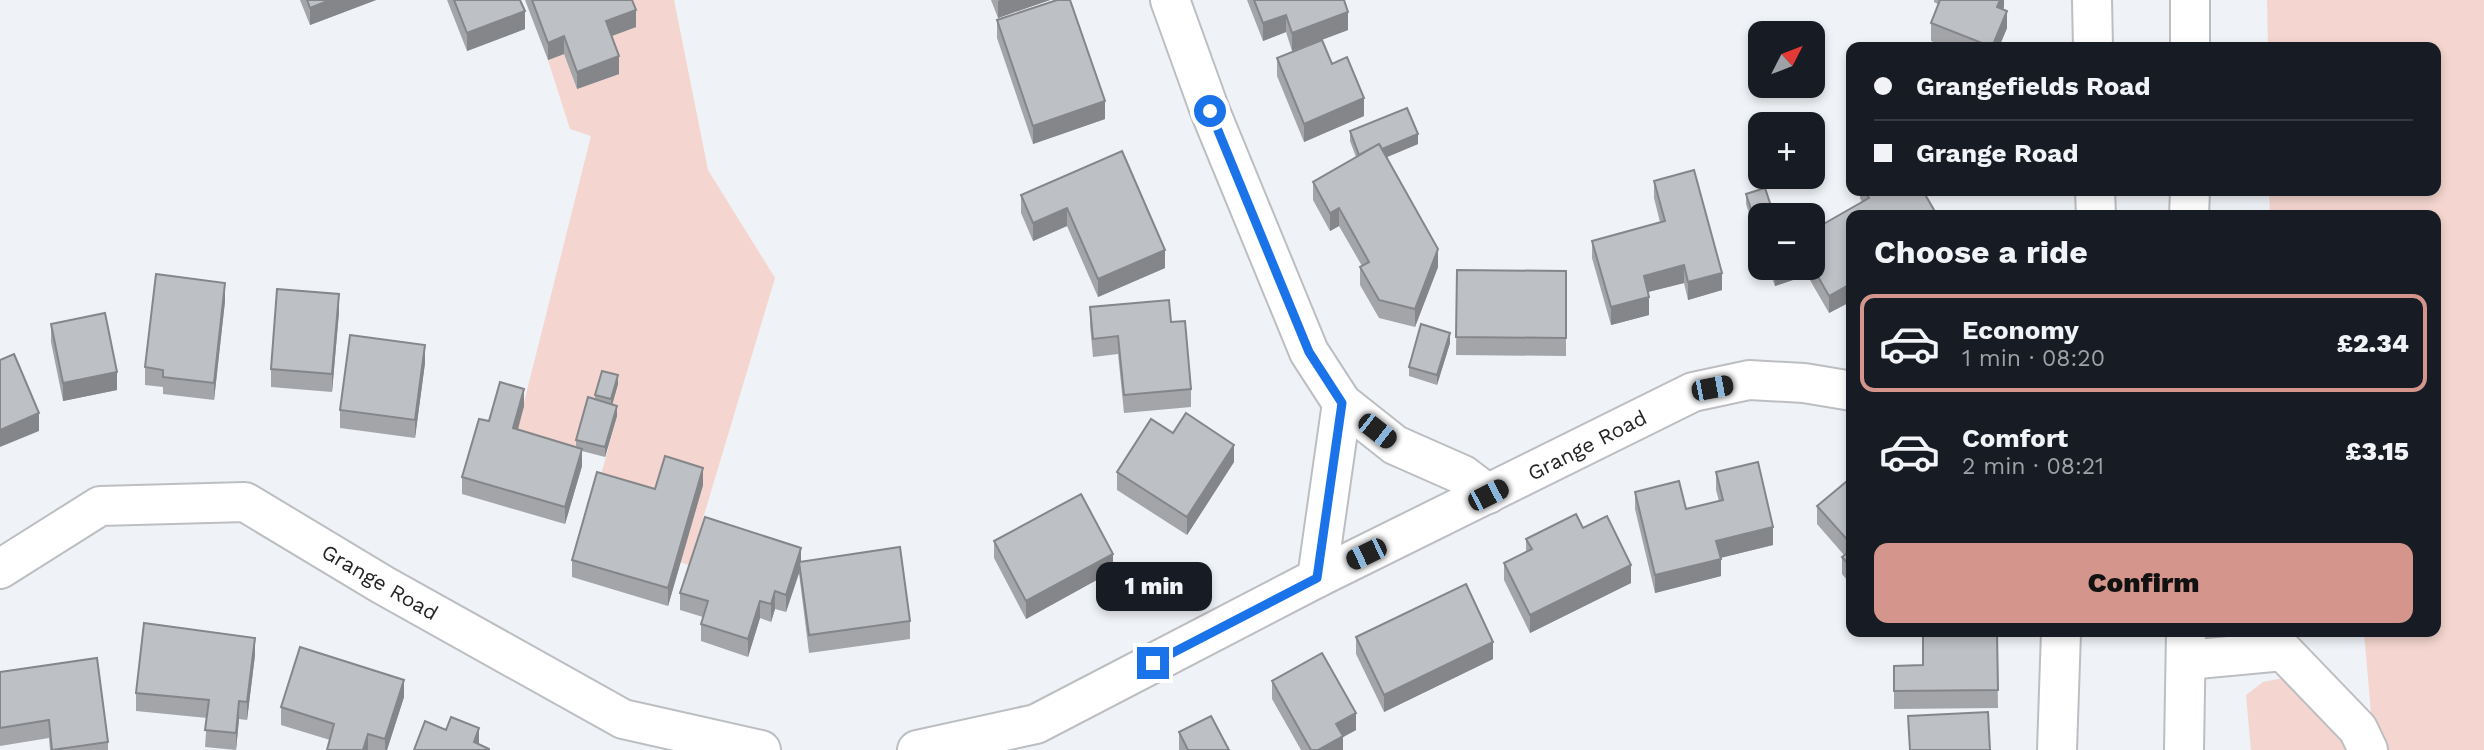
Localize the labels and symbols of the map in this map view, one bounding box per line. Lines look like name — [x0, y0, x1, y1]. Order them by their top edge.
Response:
north arrow — [1748, 21, 1825, 98]
route start — [1194, 95, 1226, 127]
car — [1690, 374, 1735, 402]
street label: Grange Road — [1523, 404, 1651, 486]
car — [1354, 410, 1401, 452]
car — [1465, 476, 1512, 514]
car — [1343, 535, 1390, 573]
street label: Grange Road — [317, 539, 443, 625]
callout: 1 min — [1095, 562, 1211, 610]
route end — [1137, 647, 1169, 679]

